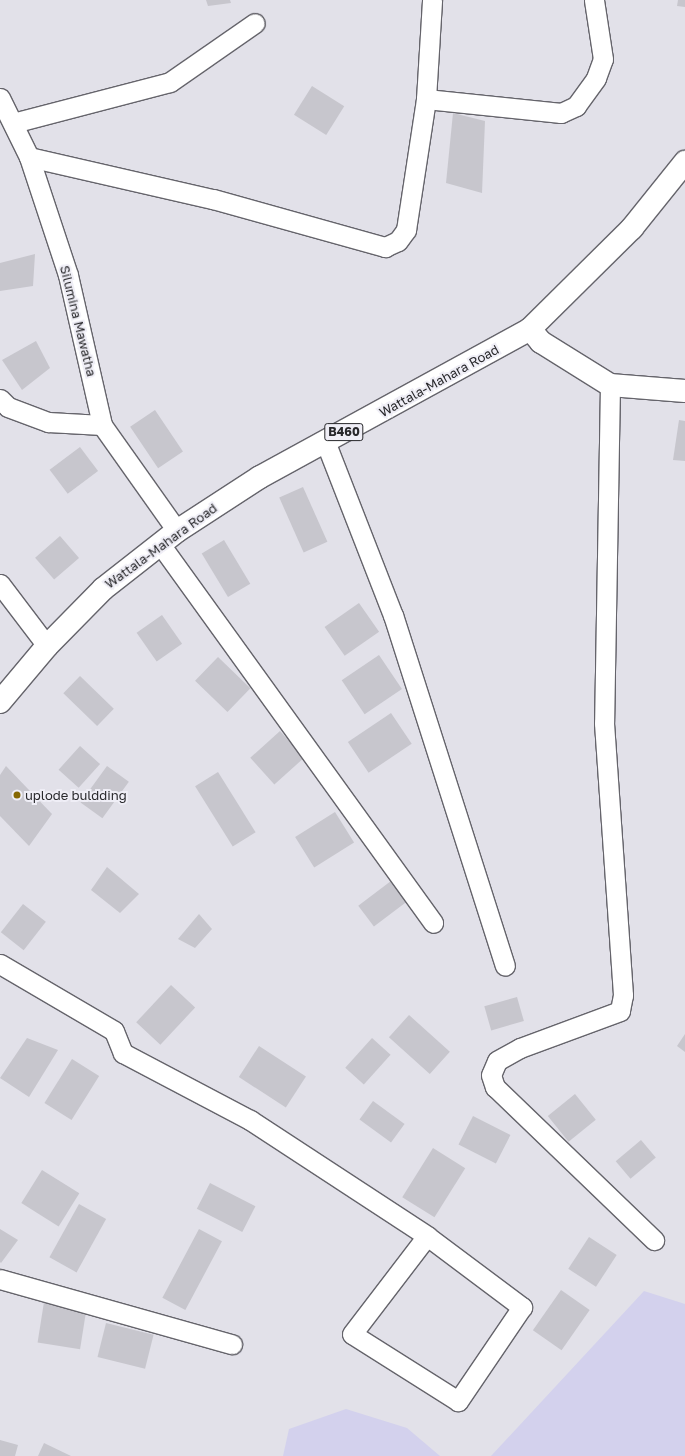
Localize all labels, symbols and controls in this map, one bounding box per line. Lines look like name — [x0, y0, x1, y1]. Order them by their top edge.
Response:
street label: Silumina Mawatha — [57, 264, 99, 378]
street label: Wattala-Mahara Road — [376, 342, 502, 420]
road number: B460 — [324, 422, 364, 442]
street label: Wattala-Mahara Road — [102, 500, 220, 592]
place label: uplode buldding — [25, 787, 127, 803]
marker: uplode buldding — [12, 790, 22, 800]

